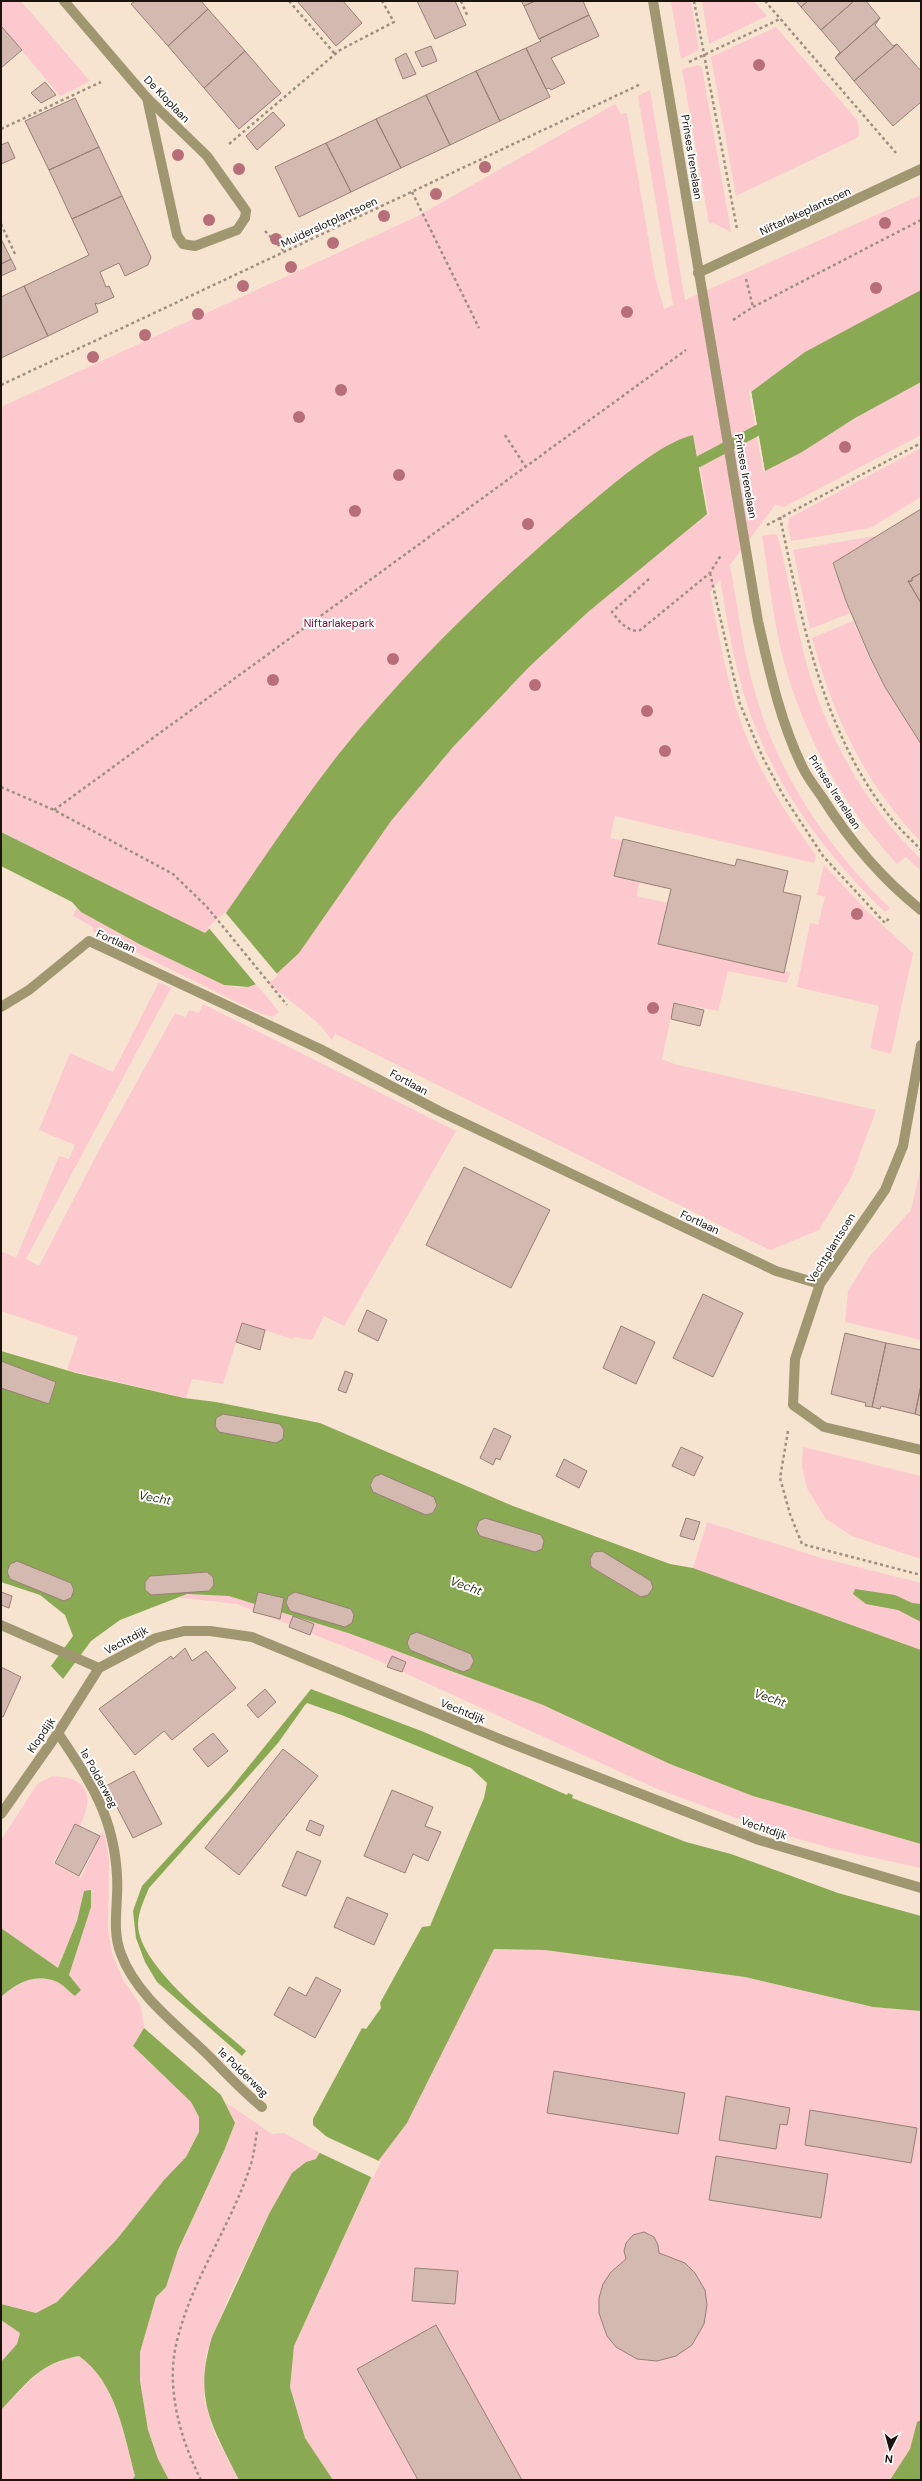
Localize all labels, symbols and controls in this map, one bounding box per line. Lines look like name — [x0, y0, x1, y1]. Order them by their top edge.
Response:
street label: De Kloplaan — [141, 73, 193, 125]
street label: Prinses Irenelaan — [678, 114, 706, 200]
street label: Niftarlakeplantsoen — [757, 184, 853, 238]
street label: Muiderslotplantsoen — [279, 194, 379, 250]
street label: Prinses Irenelaan — [732, 433, 760, 519]
park label: Niftarlakepark — [304, 616, 375, 630]
street label: Prinses Irenelaan — [806, 752, 864, 832]
street label: Fortlaan — [94, 926, 138, 956]
street label: Fortlaan — [387, 1066, 431, 1098]
street label: Fortlaan — [678, 1207, 722, 1237]
street label: Vechtplantsoen — [804, 1210, 858, 1286]
water label: Vecht — [137, 1487, 173, 1509]
water label: Vecht — [448, 1573, 484, 1599]
street label: Vechtdijk — [102, 1622, 151, 1657]
water label: Vecht — [752, 1685, 788, 1711]
street label: Vechtdijk — [438, 1696, 488, 1727]
street label: Klopdijk — [24, 1714, 58, 1756]
street label: 1e Polderweg — [77, 1746, 121, 1810]
street label: Vechtdijk — [739, 1814, 789, 1842]
street label: 1e Polderweg — [215, 2044, 271, 2100]
north arrow — [870, 2429, 910, 2469]
text: N — [884, 2452, 894, 2466]

